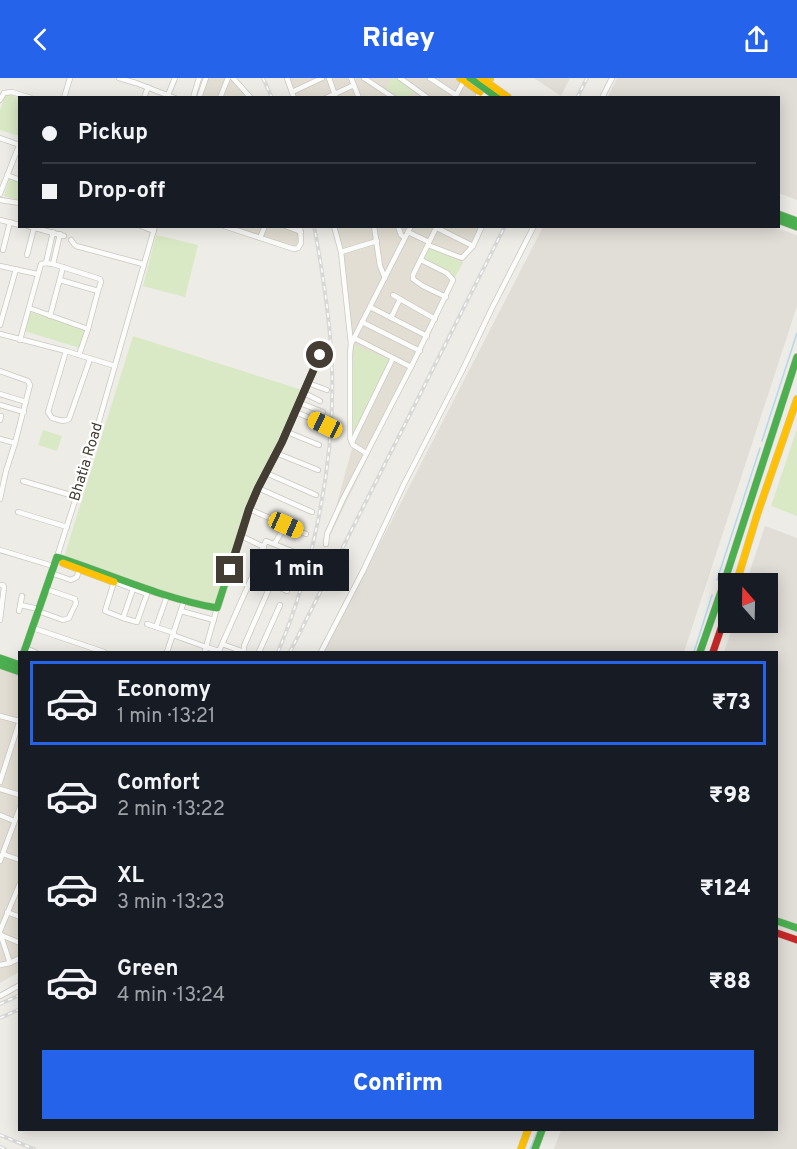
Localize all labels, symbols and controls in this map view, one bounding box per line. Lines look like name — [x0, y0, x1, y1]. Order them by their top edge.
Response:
text: Ridey — [362, 22, 435, 56]
icon: back — [24, 23, 57, 56]
icon: share — [740, 23, 773, 56]
text: Pickup — [78, 120, 148, 147]
text: Drop-off — [78, 178, 165, 205]
route start — [306, 341, 333, 368]
car — [305, 409, 345, 441]
street label: Bhatia Road — [66, 420, 108, 504]
car — [266, 509, 306, 541]
callout: 1 min — [251, 549, 350, 591]
route end — [216, 556, 243, 583]
text: 1 min — [275, 557, 324, 583]
north arrow — [718, 573, 778, 633]
map controls — [718, 573, 778, 633]
icon: car — [45, 676, 99, 730]
text: Economy — [117, 677, 211, 704]
text: ₹73 — [712, 690, 751, 717]
text: 1 min · 13:21 — [117, 704, 216, 730]
icon: car — [45, 769, 99, 823]
text: Comfort — [117, 770, 200, 797]
text: ₹98 — [709, 783, 751, 810]
text: 2 min · 13:22 — [117, 797, 225, 823]
icon: car — [45, 862, 99, 916]
text: XL — [117, 863, 144, 890]
text: ₹124 — [700, 876, 751, 903]
text: 3 min · 13:23 — [117, 890, 225, 916]
icon: car — [45, 955, 99, 1009]
text: Green — [117, 956, 179, 983]
text: ₹88 — [708, 969, 751, 996]
text: 4 min · 13:24 — [117, 983, 225, 1009]
button: Confirm — [42, 1050, 754, 1119]

